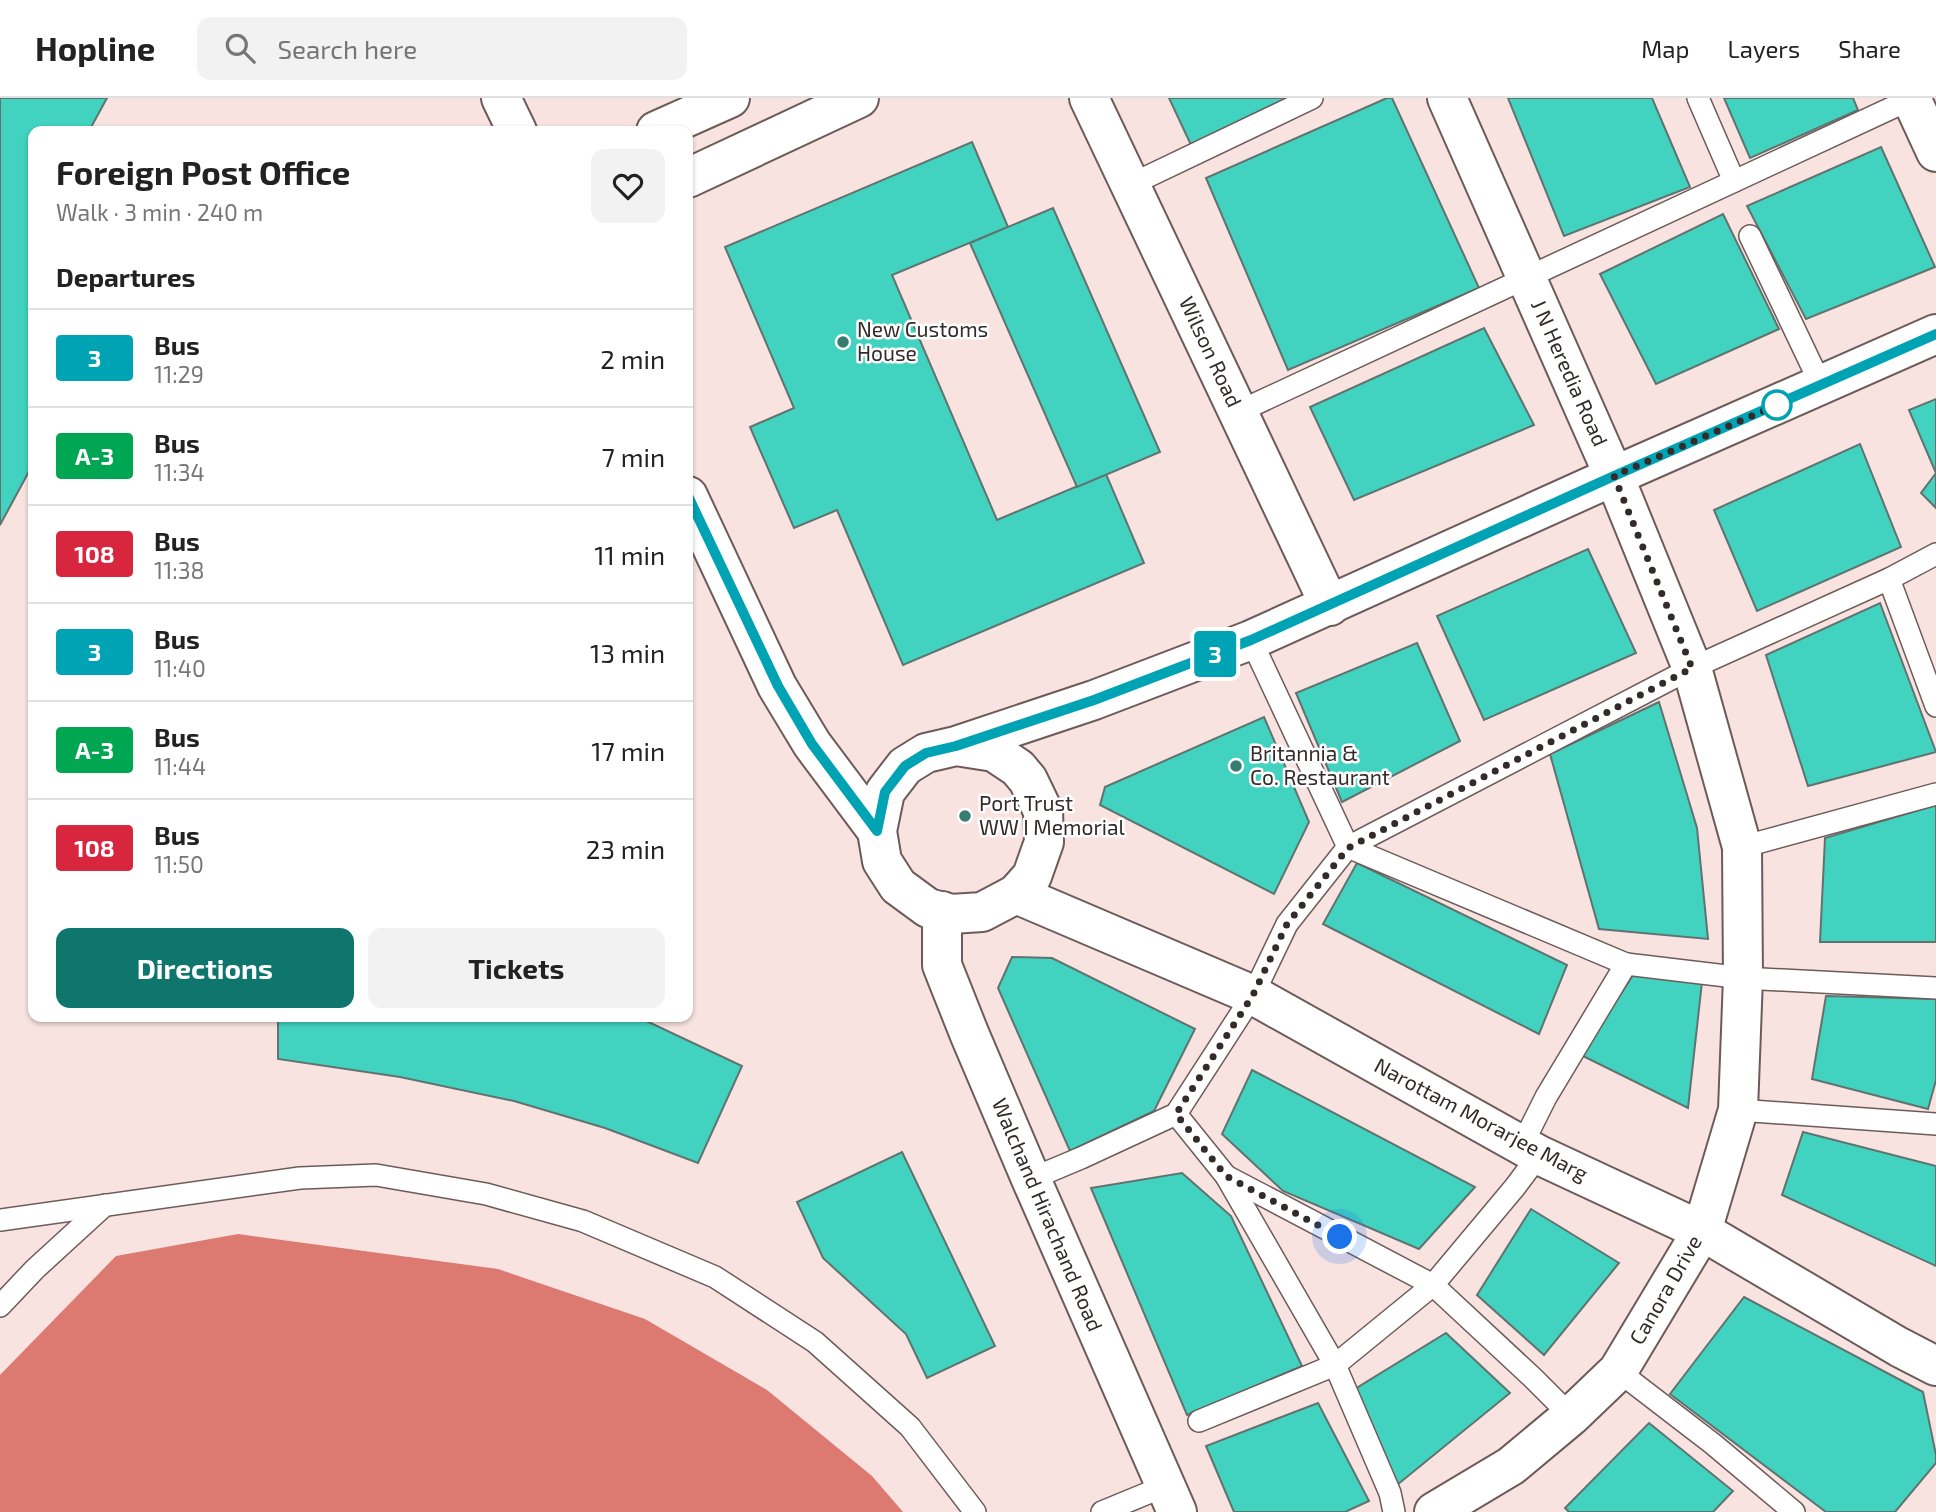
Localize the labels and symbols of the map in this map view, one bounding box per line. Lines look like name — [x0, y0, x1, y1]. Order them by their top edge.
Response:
street label: Wilson Road — [1175, 292, 1248, 411]
street label: J N Heredia Road — [1527, 295, 1614, 450]
place label: New Customs House — [857, 316, 988, 365]
marker: New Customs House — [835, 334, 851, 350]
unlabelled marker — [1762, 390, 1792, 420]
line badge: 3 — [1192, 631, 1238, 677]
place label: Britannia & Co. Restaurant — [1250, 740, 1390, 789]
marker: Britannia & Co. Restaurant — [1228, 758, 1244, 774]
place label: Port Trust WW I Memorial — [979, 790, 1126, 839]
marker: Port Trust WW I Memorial — [957, 808, 973, 824]
street label: Narottam Morarjee Marg — [1370, 1052, 1593, 1187]
street label: Walchand Hirachand Road — [988, 1094, 1109, 1335]
your location — [1322, 1219, 1357, 1254]
street label: Canora Drive — [1623, 1230, 1706, 1348]

